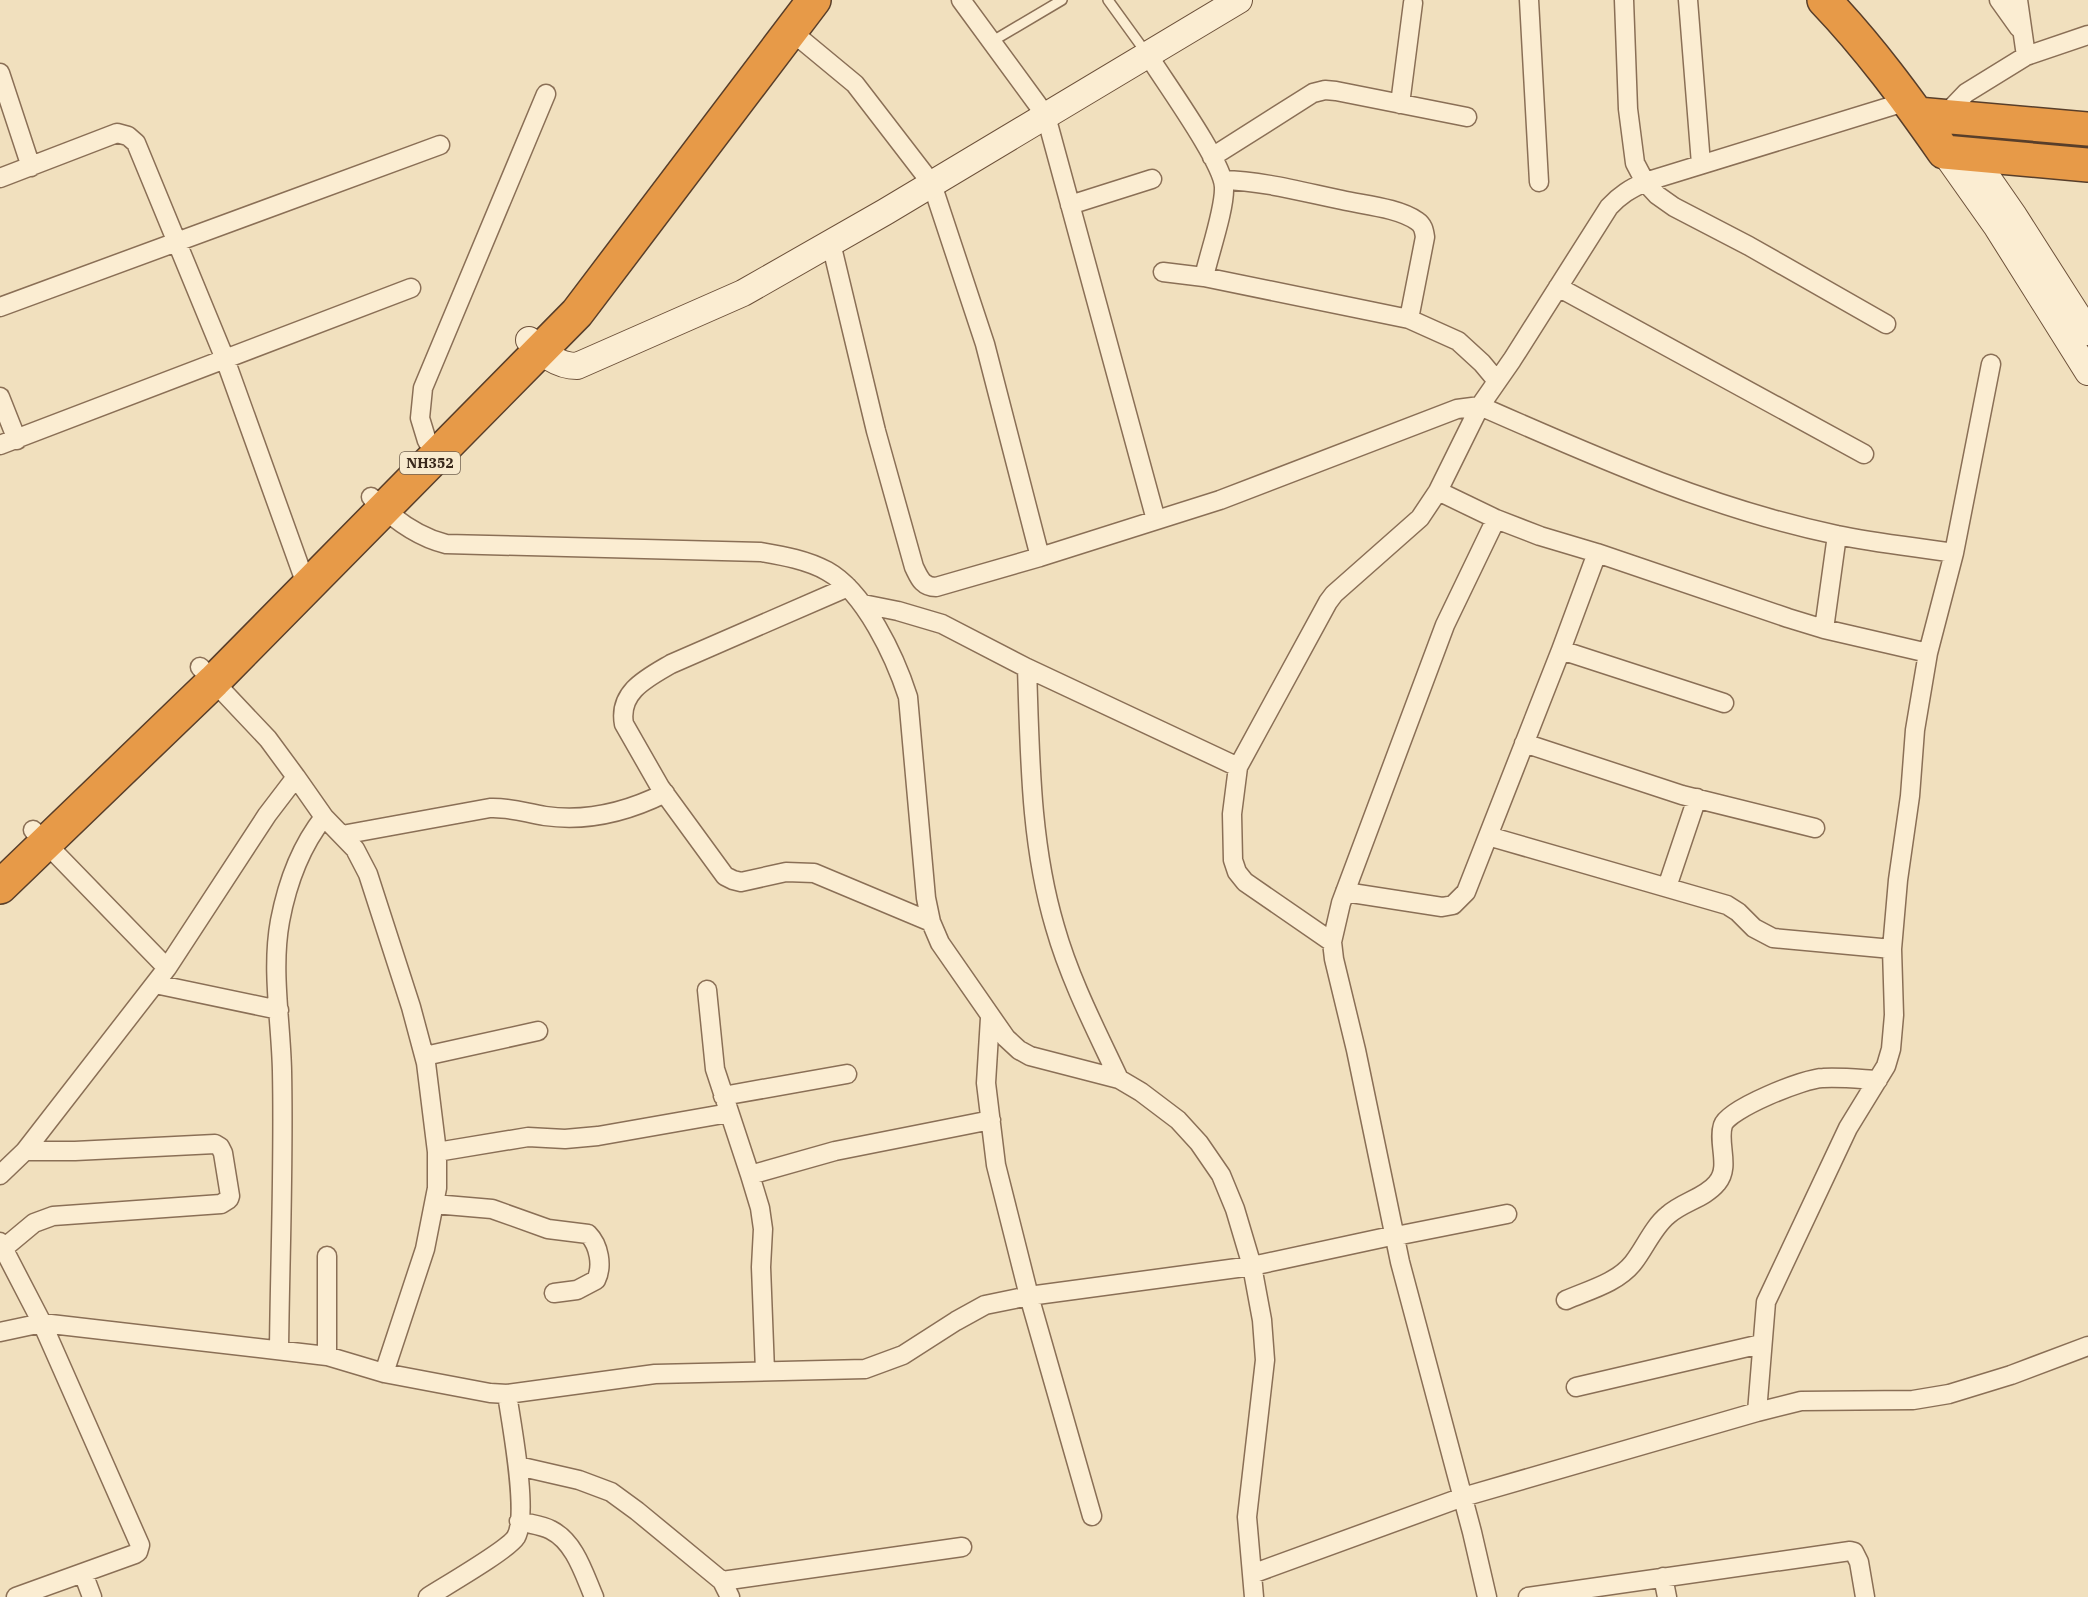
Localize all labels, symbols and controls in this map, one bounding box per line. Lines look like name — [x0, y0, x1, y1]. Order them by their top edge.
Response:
road number: NH352 — [400, 452, 460, 474]

